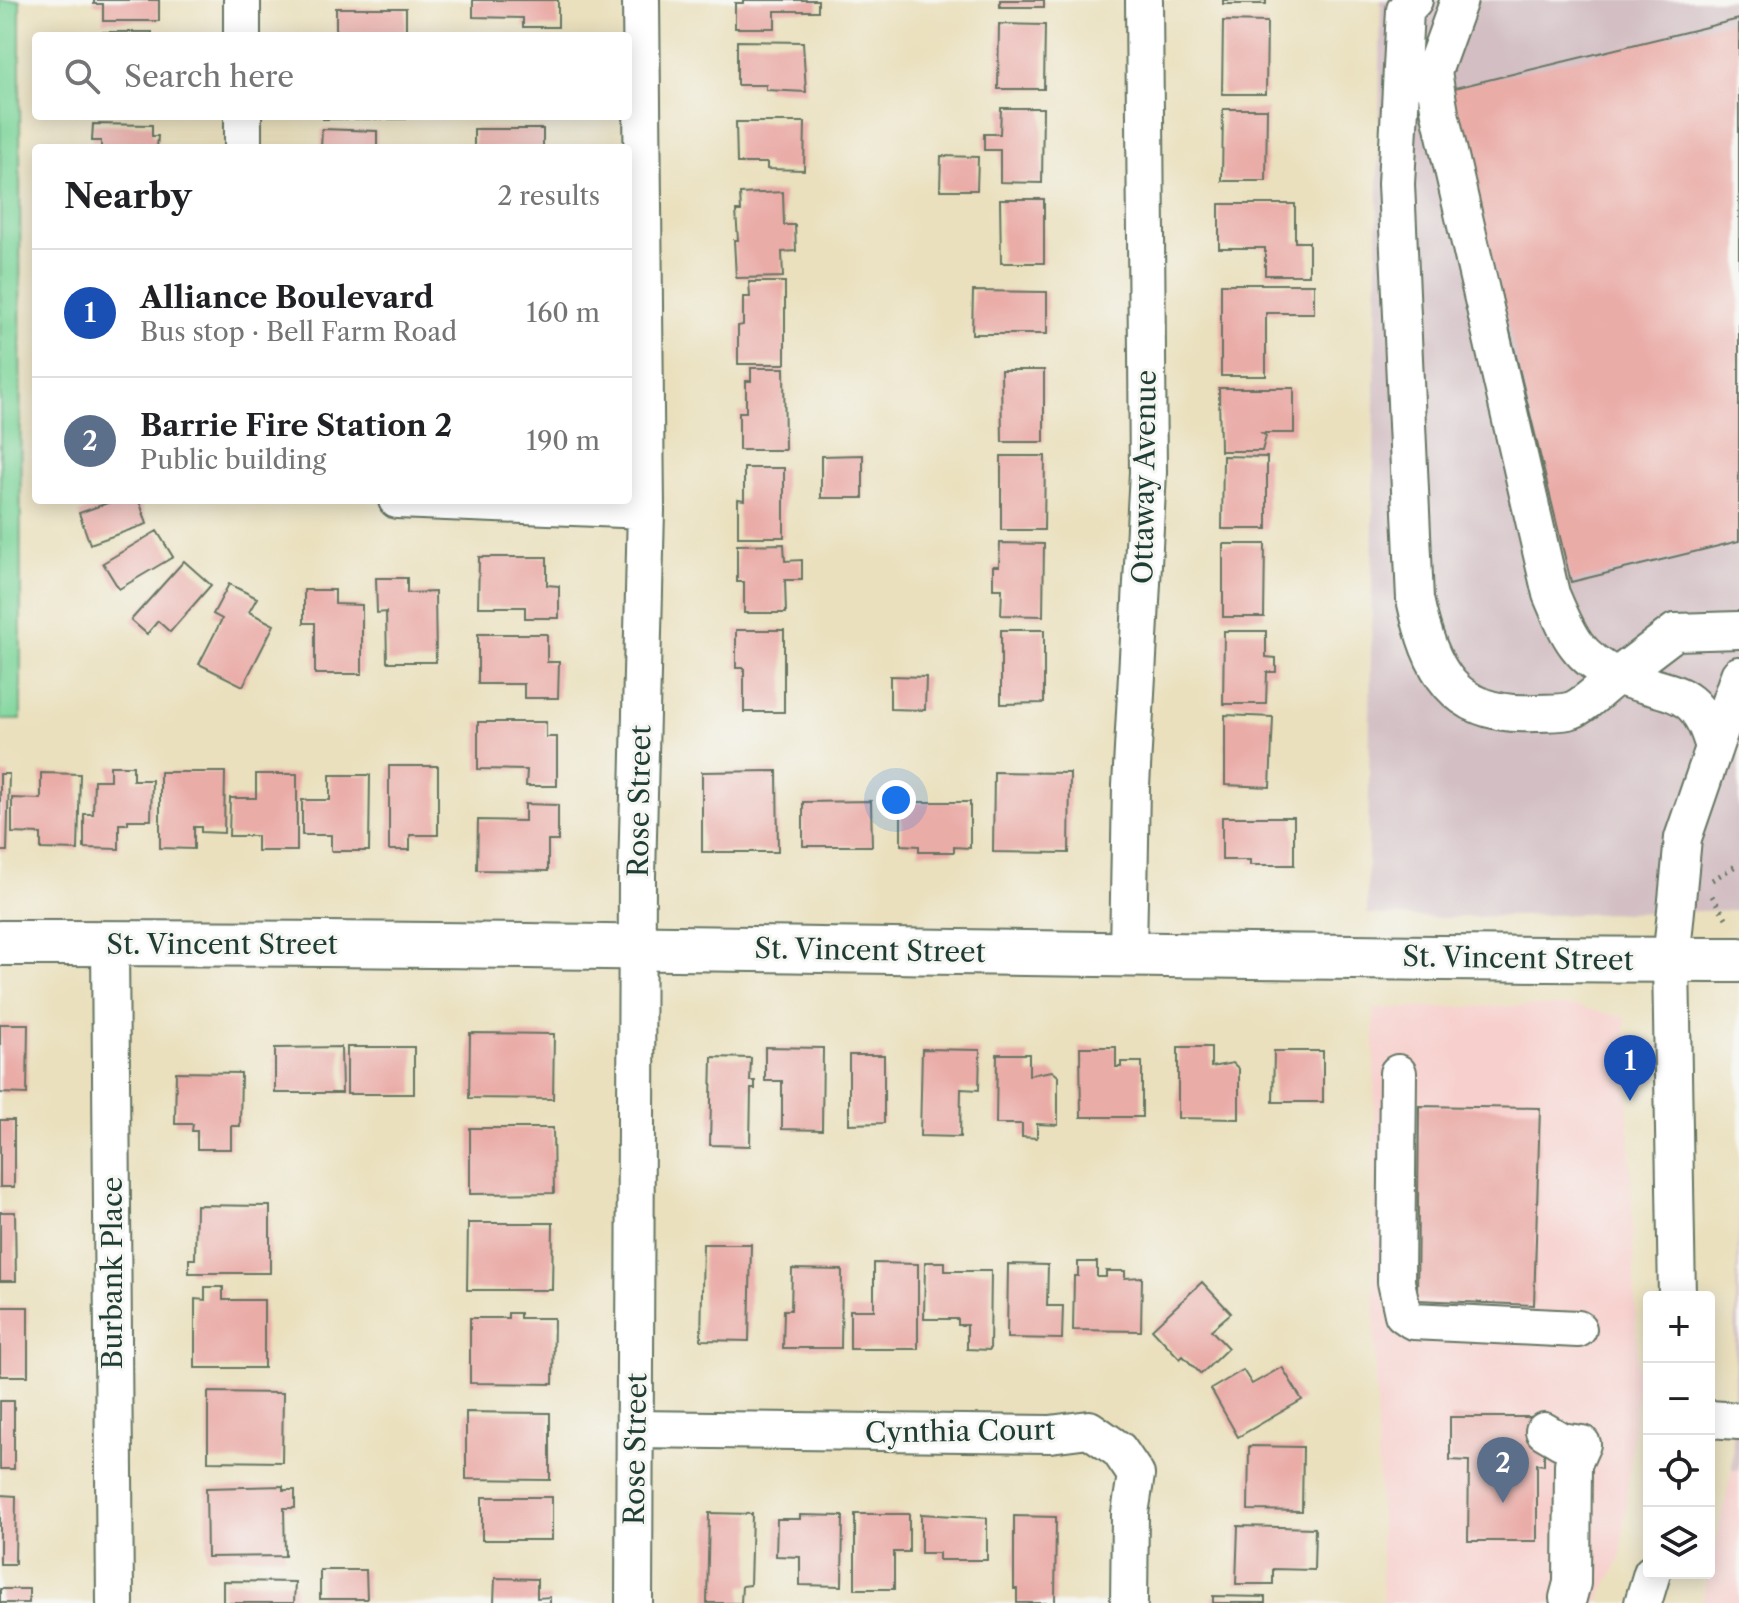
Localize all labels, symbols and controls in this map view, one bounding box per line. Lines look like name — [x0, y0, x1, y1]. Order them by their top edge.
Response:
search box — [32, 32, 632, 120]
icon: search — [60, 54, 104, 98]
text: Search here — [124, 58, 294, 95]
text: Nearby — [64, 175, 192, 217]
text: 2 results — [497, 180, 600, 212]
text: Alliance Boulevard — [140, 279, 434, 316]
text: 1 — [84, 297, 96, 329]
text: 160 m — [526, 297, 600, 329]
text: Bus stop · Bell Farm Road — [140, 316, 457, 348]
street label: Ottaway Avenue — [1125, 370, 1163, 584]
text: Barrie Fire Station 2 — [140, 407, 452, 444]
text: 2 — [82, 425, 98, 457]
text: 190 m — [526, 425, 600, 457]
text: Public building — [140, 444, 326, 476]
street label: Rose Street — [621, 725, 657, 877]
your location — [876, 780, 916, 820]
street label: St. Vincent Street — [106, 927, 338, 961]
street label: St. Vincent Street — [754, 931, 986, 969]
street label: St. Vincent Street — [1402, 939, 1634, 977]
pin: 1 — [1604, 1035, 1656, 1101]
street label: Burbank Place — [95, 1177, 129, 1369]
map controls — [1643, 1291, 1715, 1579]
button: + — [1643, 1291, 1715, 1363]
button: − — [1643, 1363, 1715, 1435]
street label: Rose Street — [617, 1373, 653, 1525]
street label: Cynthia Court — [865, 1412, 1056, 1450]
button: locate — [1643, 1435, 1715, 1507]
pin: 2 — [1477, 1437, 1529, 1503]
button: layers — [1643, 1507, 1715, 1579]

